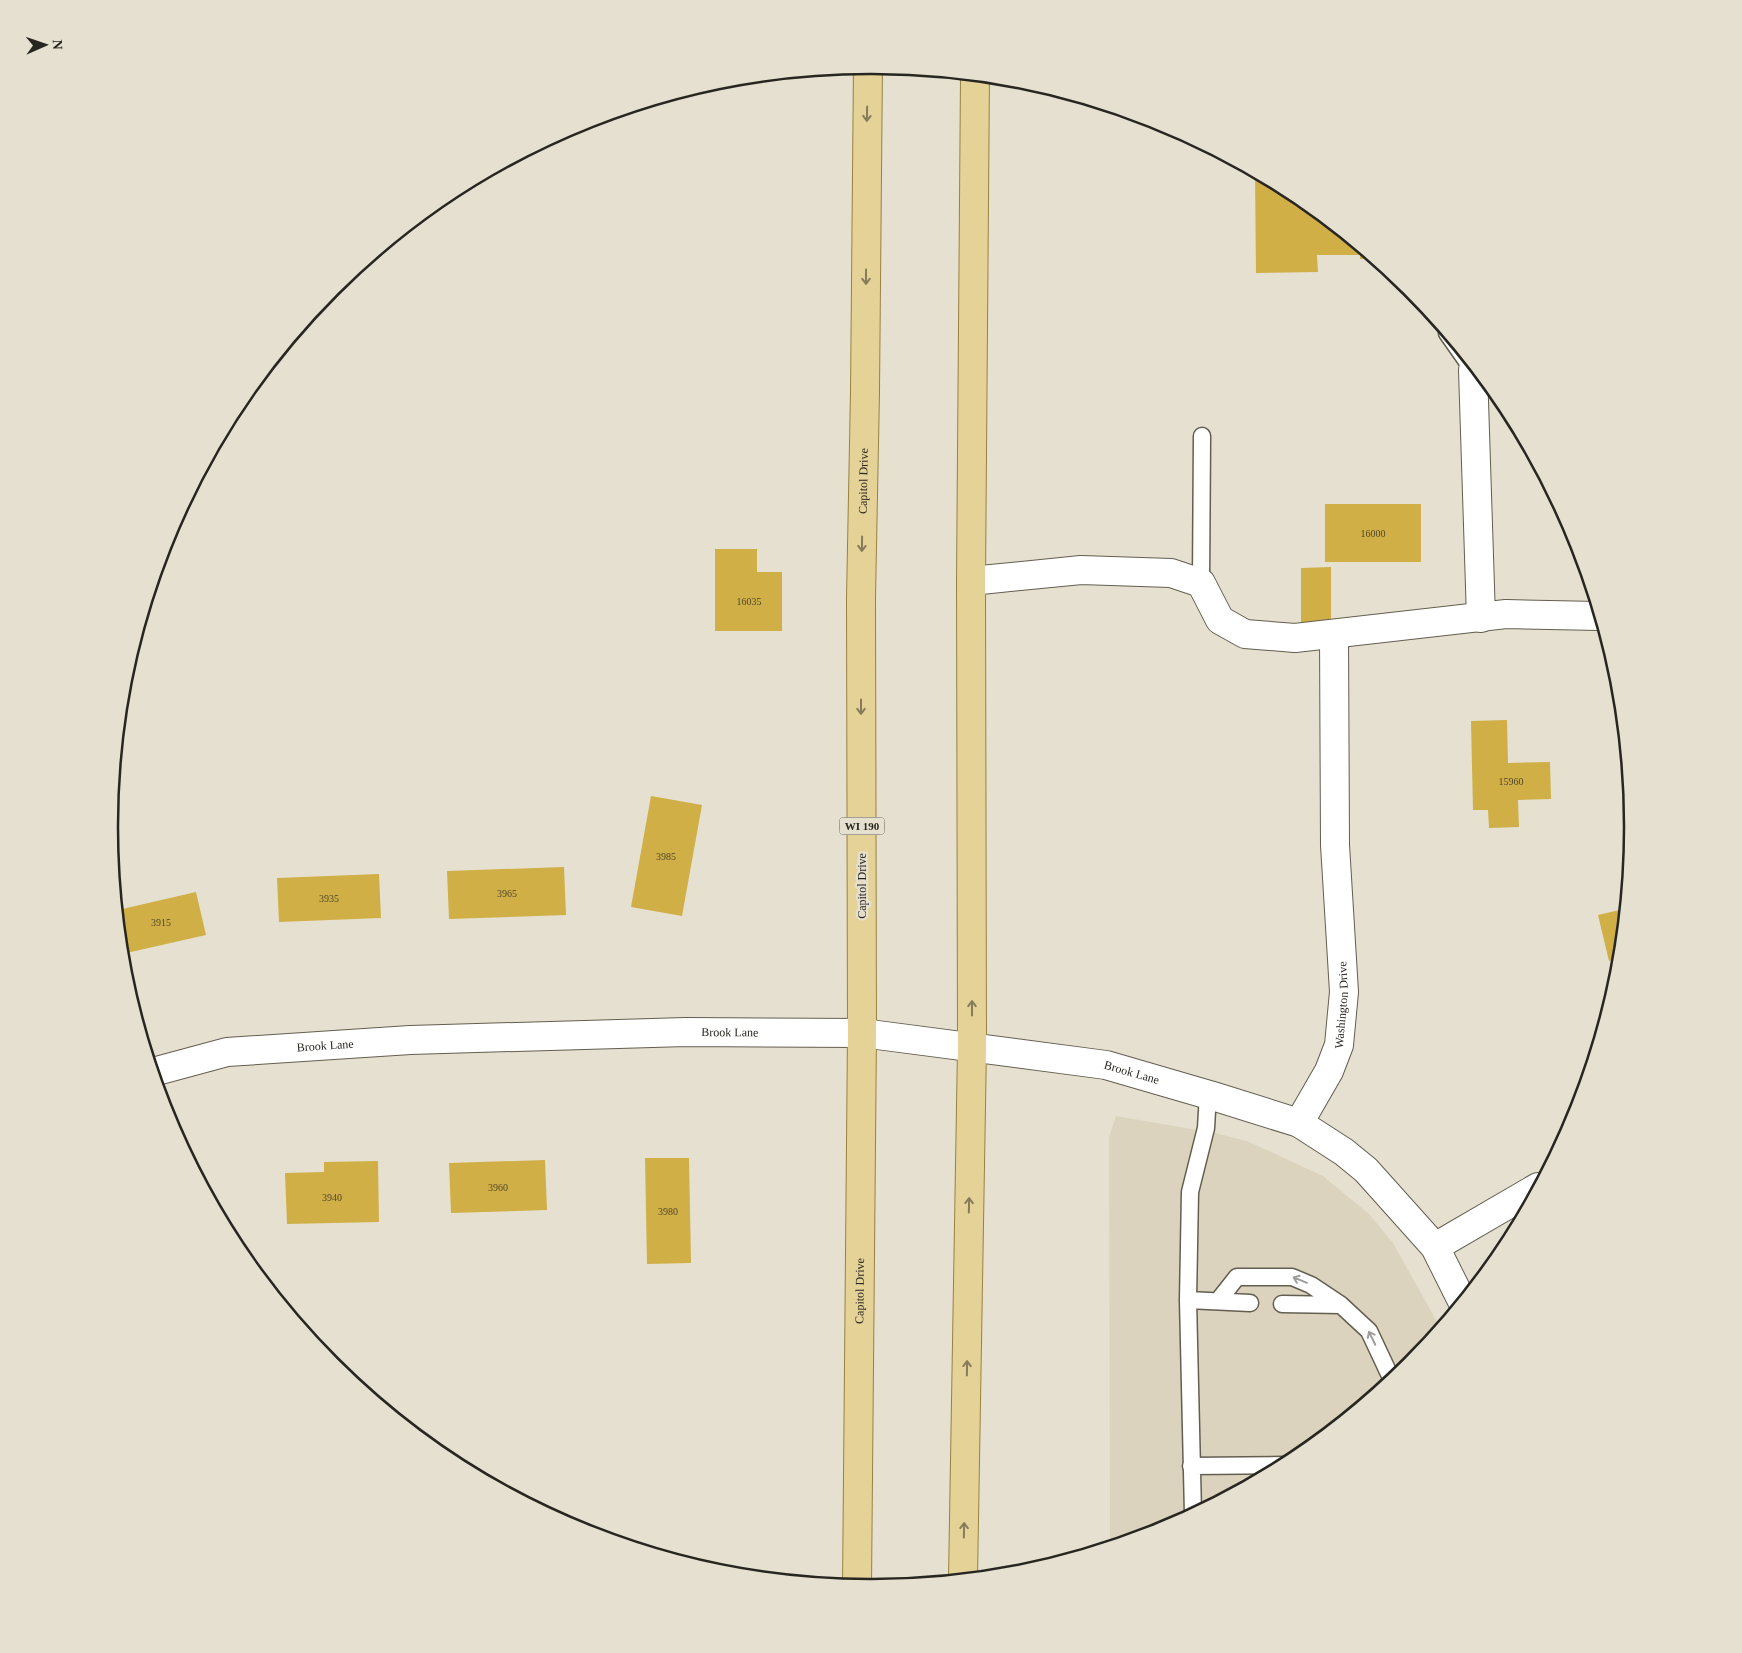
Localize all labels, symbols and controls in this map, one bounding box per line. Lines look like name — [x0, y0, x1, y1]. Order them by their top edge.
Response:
north arrow — [20, 20, 70, 70]
text: N — [50, 39, 65, 50]
one-way arrow — [862, 106, 872, 122]
one-way arrow — [861, 268, 871, 284]
street label: Capitol Drive — [856, 448, 871, 514]
house number: 16000 — [1361, 528, 1386, 539]
one-way arrow — [857, 536, 867, 552]
house number: 16035 — [737, 596, 762, 607]
one-way arrow — [856, 698, 866, 714]
house number: 15960 — [1499, 776, 1524, 787]
road number: WI 190 — [840, 818, 884, 834]
house number: 3985 — [656, 851, 676, 862]
street label: Capitol Drive — [855, 853, 869, 919]
house number: 3965 — [497, 888, 517, 899]
house number: 3935 — [319, 893, 339, 904]
house number: 3915 — [151, 917, 171, 928]
street label: Washington Drive — [1332, 961, 1351, 1049]
one-way arrow — [967, 1000, 977, 1016]
street label: Brook Lane — [701, 1025, 758, 1039]
street label: Brook Lane — [296, 1037, 354, 1054]
street label: Brook Lane — [1102, 1058, 1161, 1087]
house number: 3960 — [488, 1182, 508, 1193]
house number: 3940 — [322, 1192, 342, 1203]
one-way arrow — [964, 1197, 974, 1214]
house number: 3980 — [658, 1206, 678, 1217]
street label: Capitol Drive — [852, 1258, 867, 1324]
one-way arrow — [1292, 1275, 1308, 1284]
one-way arrow — [1367, 1331, 1376, 1346]
one-way arrow — [962, 1360, 972, 1376]
one-way arrow — [959, 1522, 969, 1538]

